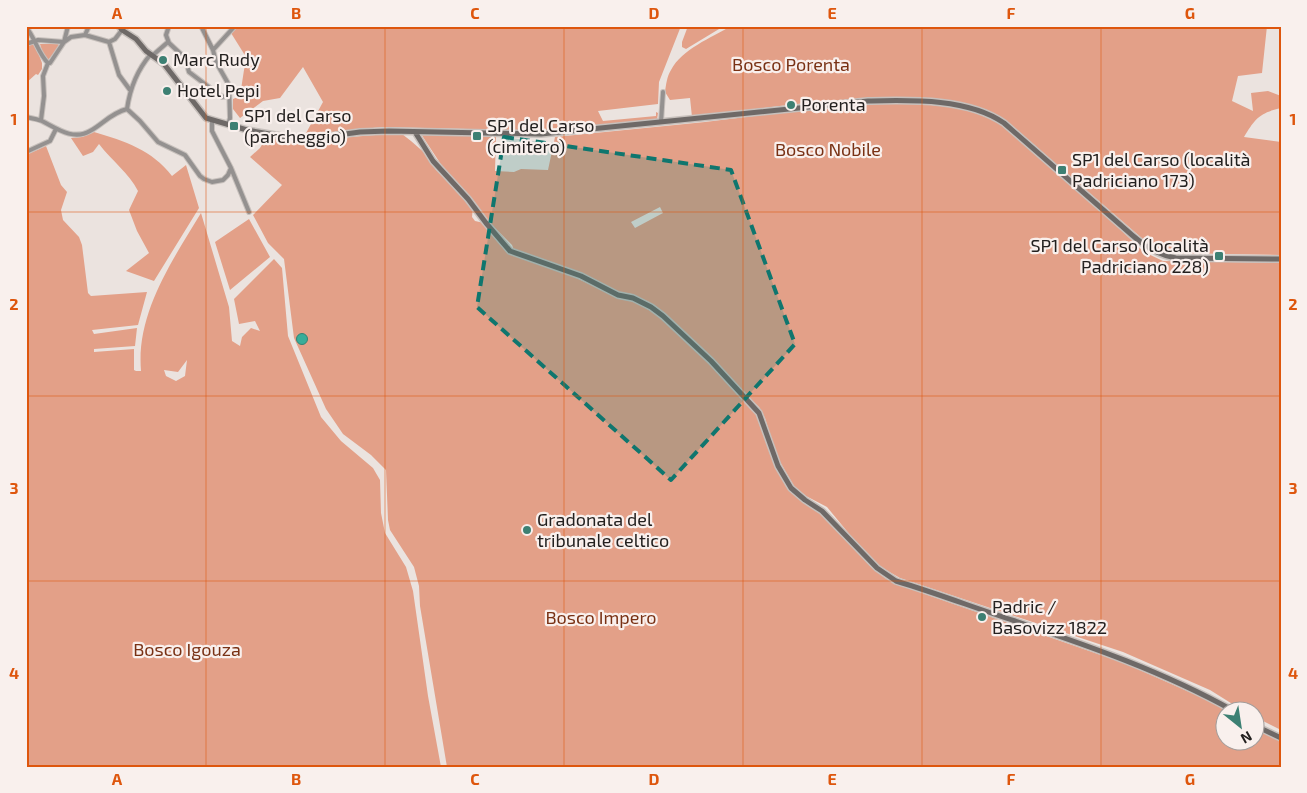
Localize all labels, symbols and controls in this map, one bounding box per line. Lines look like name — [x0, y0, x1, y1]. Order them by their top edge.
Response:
text: A — [112, 3, 123, 22]
text: B — [291, 3, 301, 22]
text: C — [470, 3, 480, 22]
text: D — [649, 3, 660, 22]
text: E — [827, 3, 837, 22]
text: F — [1007, 3, 1016, 22]
text: G — [1185, 3, 1195, 22]
place label: Marc Rudy — [173, 48, 260, 70]
park label: Bosco Porenta — [732, 53, 850, 75]
marker: Marc Rudy — [157, 54, 169, 66]
place label: Hotel Pepi — [177, 79, 260, 101]
marker: Hotel Pepi — [161, 85, 173, 97]
place label: Porenta — [801, 93, 866, 115]
marker: Porenta — [785, 99, 797, 111]
place label: SP1 del Carso (parcheggio) — [244, 104, 352, 147]
text: 1 — [11, 109, 17, 128]
text: 1 — [1290, 109, 1296, 128]
place label: SP1 del Carso (cimitero) — [487, 114, 595, 157]
marker: SP1 del Carso (parcheggio) — [228, 120, 240, 132]
marker: SP1 del Carso (cimitero) — [471, 130, 483, 142]
park label: Bosco Nobile — [775, 138, 881, 160]
place label: SP1 del Carso (località Padriciano 173) — [1072, 148, 1251, 191]
marker: SP1 del Carso (località Padriciano 173) — [1056, 164, 1068, 176]
place label: SP1 del Carso (località Padriciano 228) — [1031, 234, 1209, 277]
marker: SP1 del Carso (località Padriciano 228) — [1213, 250, 1225, 262]
text: 2 — [9, 294, 19, 313]
text: 2 — [1288, 294, 1298, 313]
text: 3 — [9, 478, 19, 497]
text: 3 — [1288, 478, 1298, 497]
place label: Gradonata del tribunale celtico — [537, 508, 669, 551]
marker: Gradonata del tribunale celtico — [521, 524, 533, 536]
place label: Padric / Basovizz 1822 — [992, 595, 1107, 638]
park label: Bosco Impero — [545, 606, 657, 628]
marker: Padric / Basovizz 1822 — [976, 611, 988, 623]
park label: Bosco Igouza — [133, 638, 241, 660]
text: 4 — [9, 663, 19, 682]
text: 4 — [1288, 663, 1298, 682]
north arrow — [1214, 700, 1264, 750]
text: N — [1238, 728, 1255, 748]
text: A — [112, 769, 123, 788]
text: B — [291, 769, 301, 788]
text: C — [470, 769, 480, 788]
text: D — [649, 769, 660, 788]
text: E — [827, 769, 837, 788]
text: F — [1007, 769, 1016, 788]
text: G — [1185, 769, 1195, 788]

